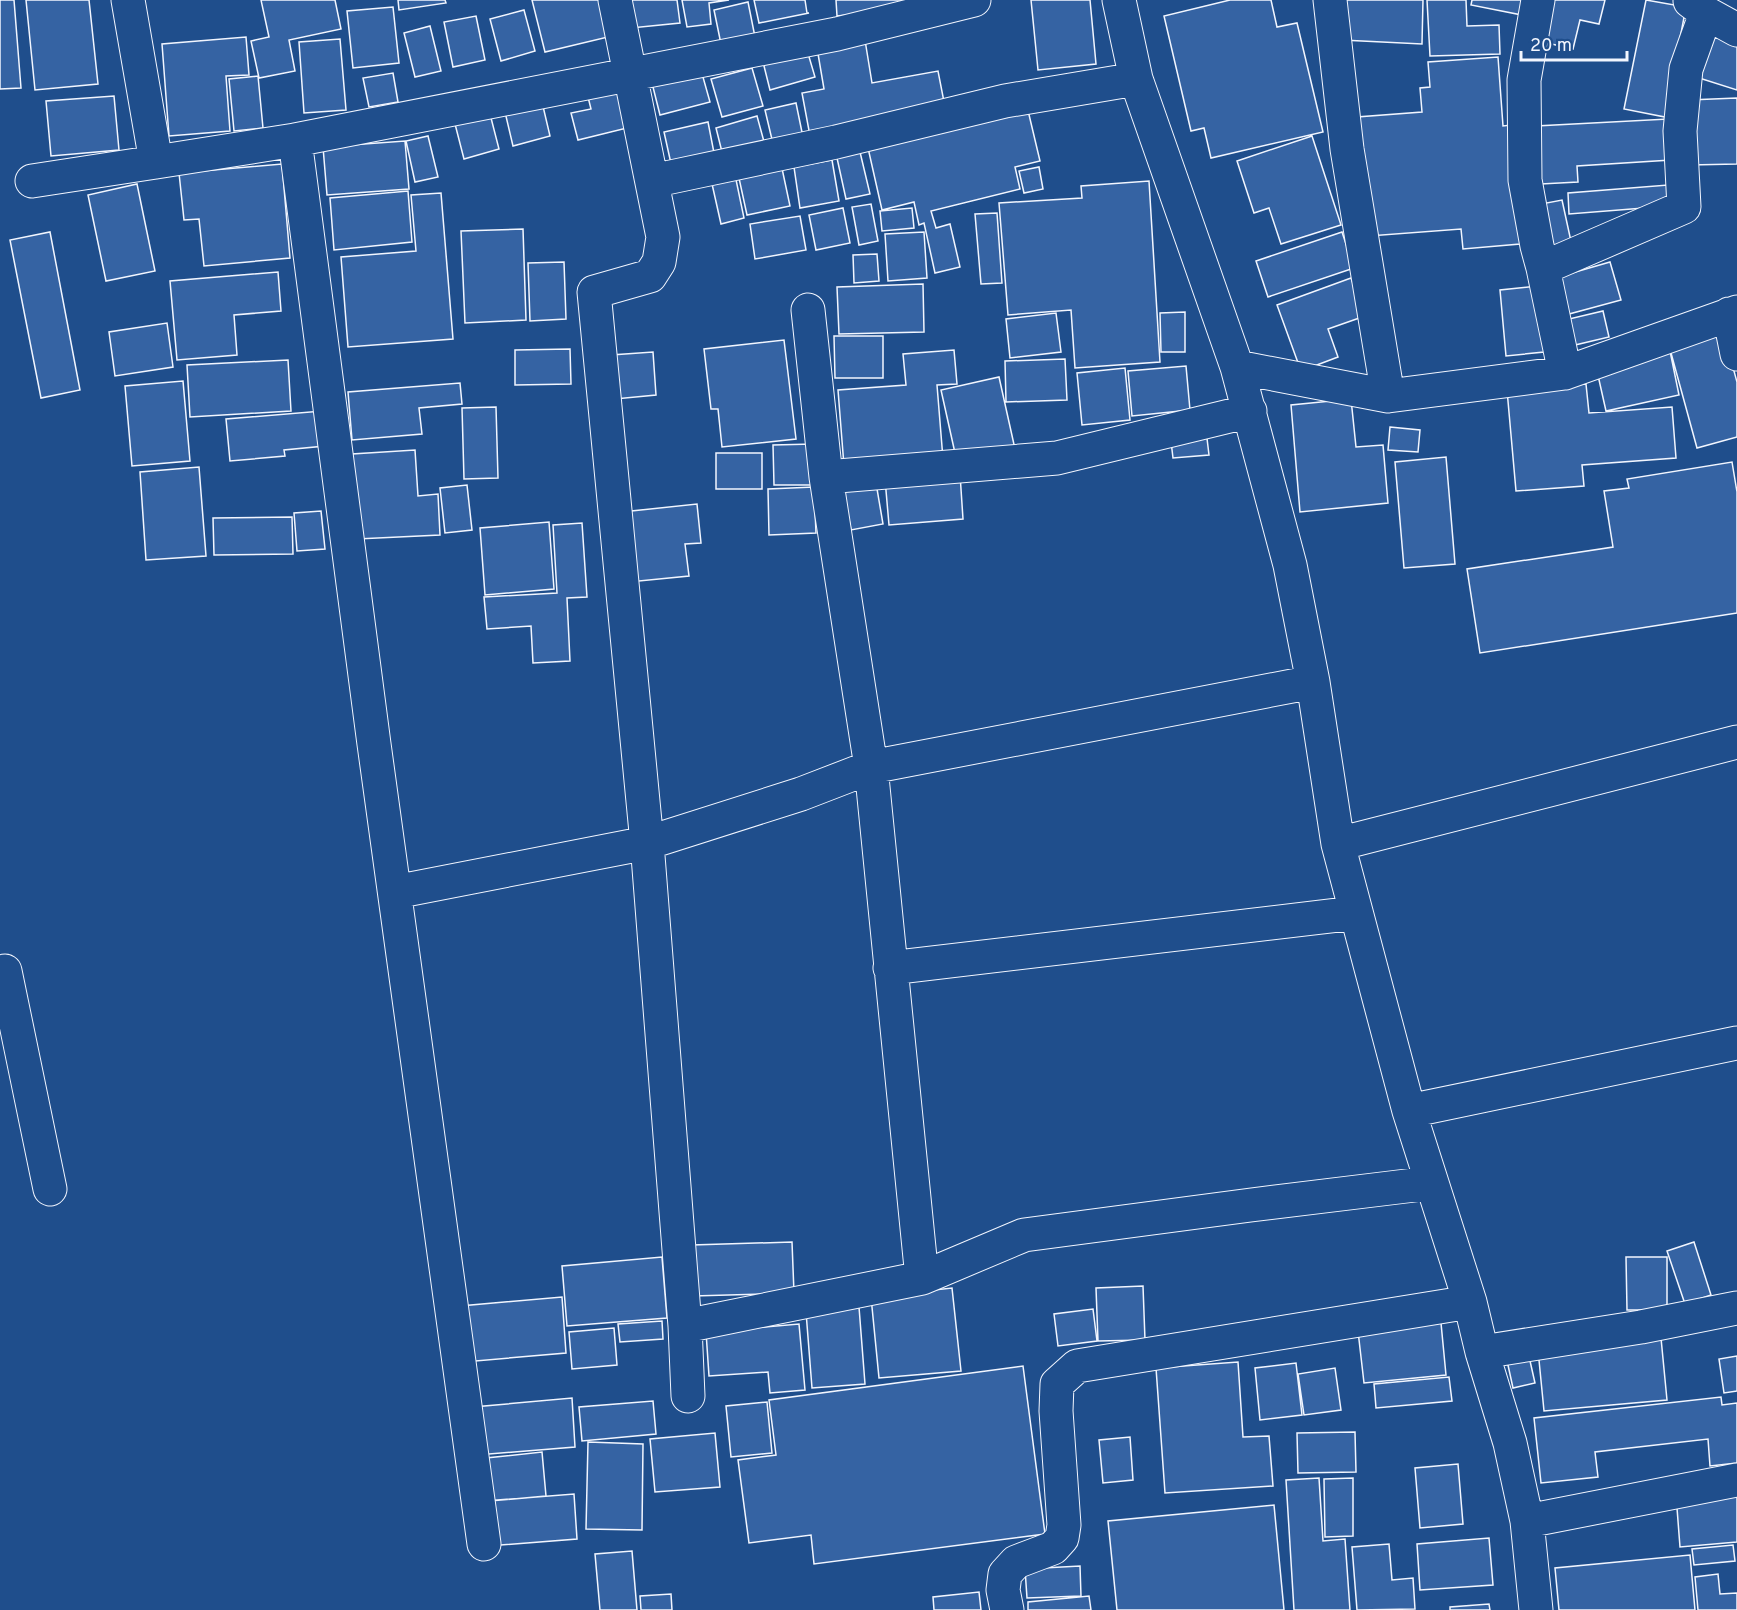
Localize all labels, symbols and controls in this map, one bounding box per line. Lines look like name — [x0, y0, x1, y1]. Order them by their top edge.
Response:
scale bar — [1521, 24, 1628, 62]
text: 20 m — [1530, 35, 1572, 58]

